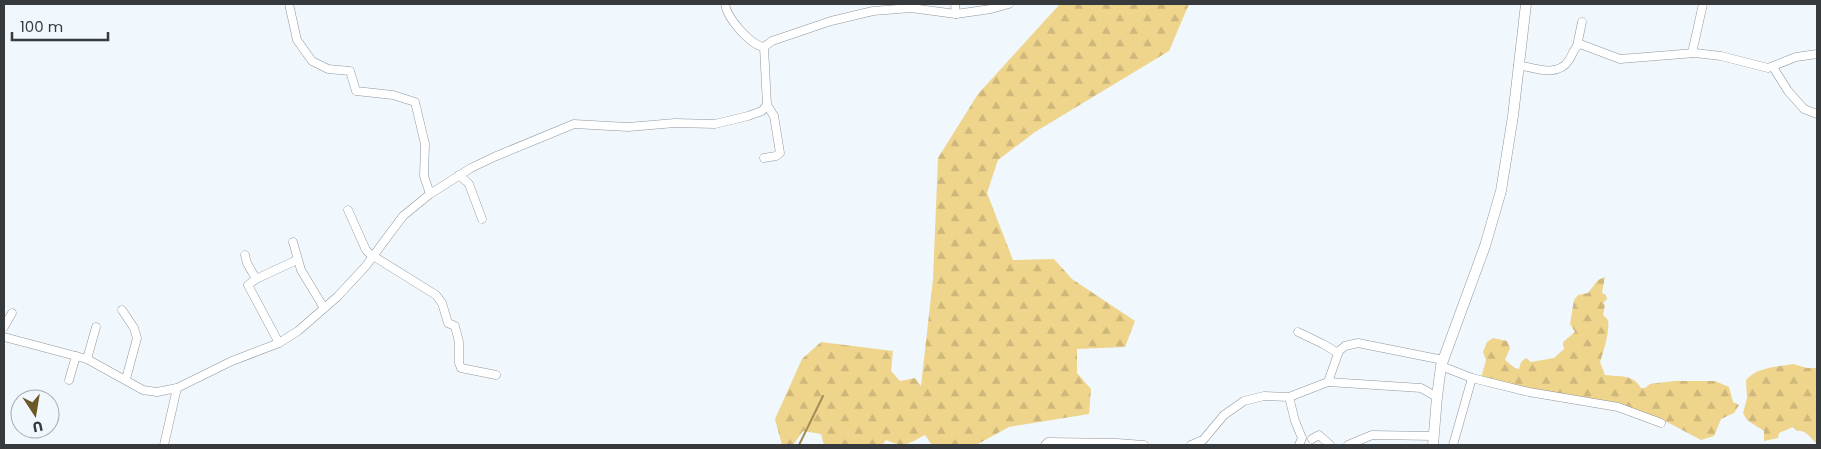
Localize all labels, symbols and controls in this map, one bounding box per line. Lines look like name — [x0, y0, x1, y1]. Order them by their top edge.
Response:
scale bar — [12, 10, 109, 42]
text: 100 m — [20, 16, 63, 37]
north arrow — [10, 389, 60, 439]
text: U — [31, 416, 45, 438]

